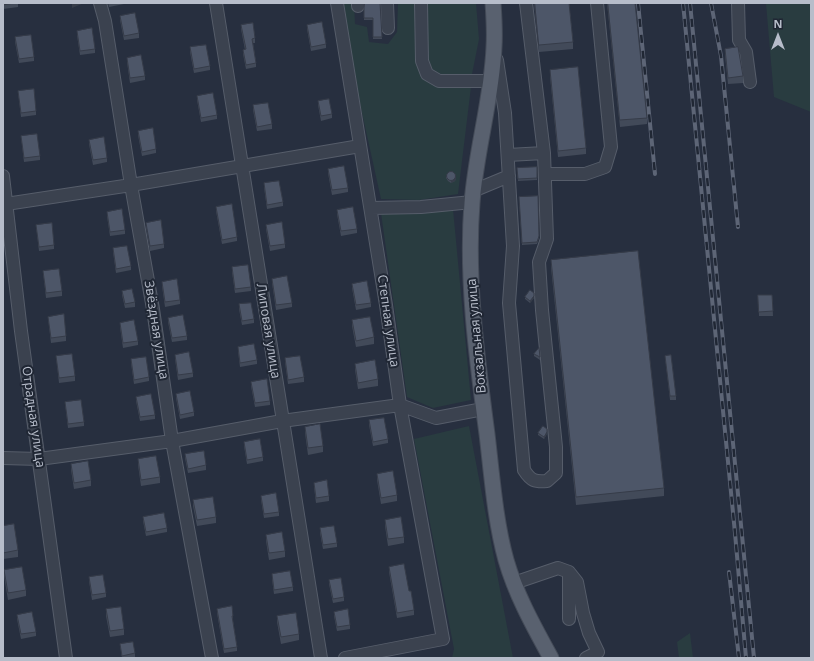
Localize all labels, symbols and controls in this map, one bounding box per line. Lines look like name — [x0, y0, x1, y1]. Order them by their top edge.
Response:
north arrow — [758, 16, 798, 56]
text: N — [774, 16, 782, 31]
street label: Степная улица — [374, 274, 402, 368]
street label: Вокзальная улица — [464, 278, 490, 394]
street label: Звёздная улица — [140, 280, 172, 380]
street label: Липовая улица — [253, 282, 283, 380]
street label: Отрадная улица — [18, 365, 48, 469]

